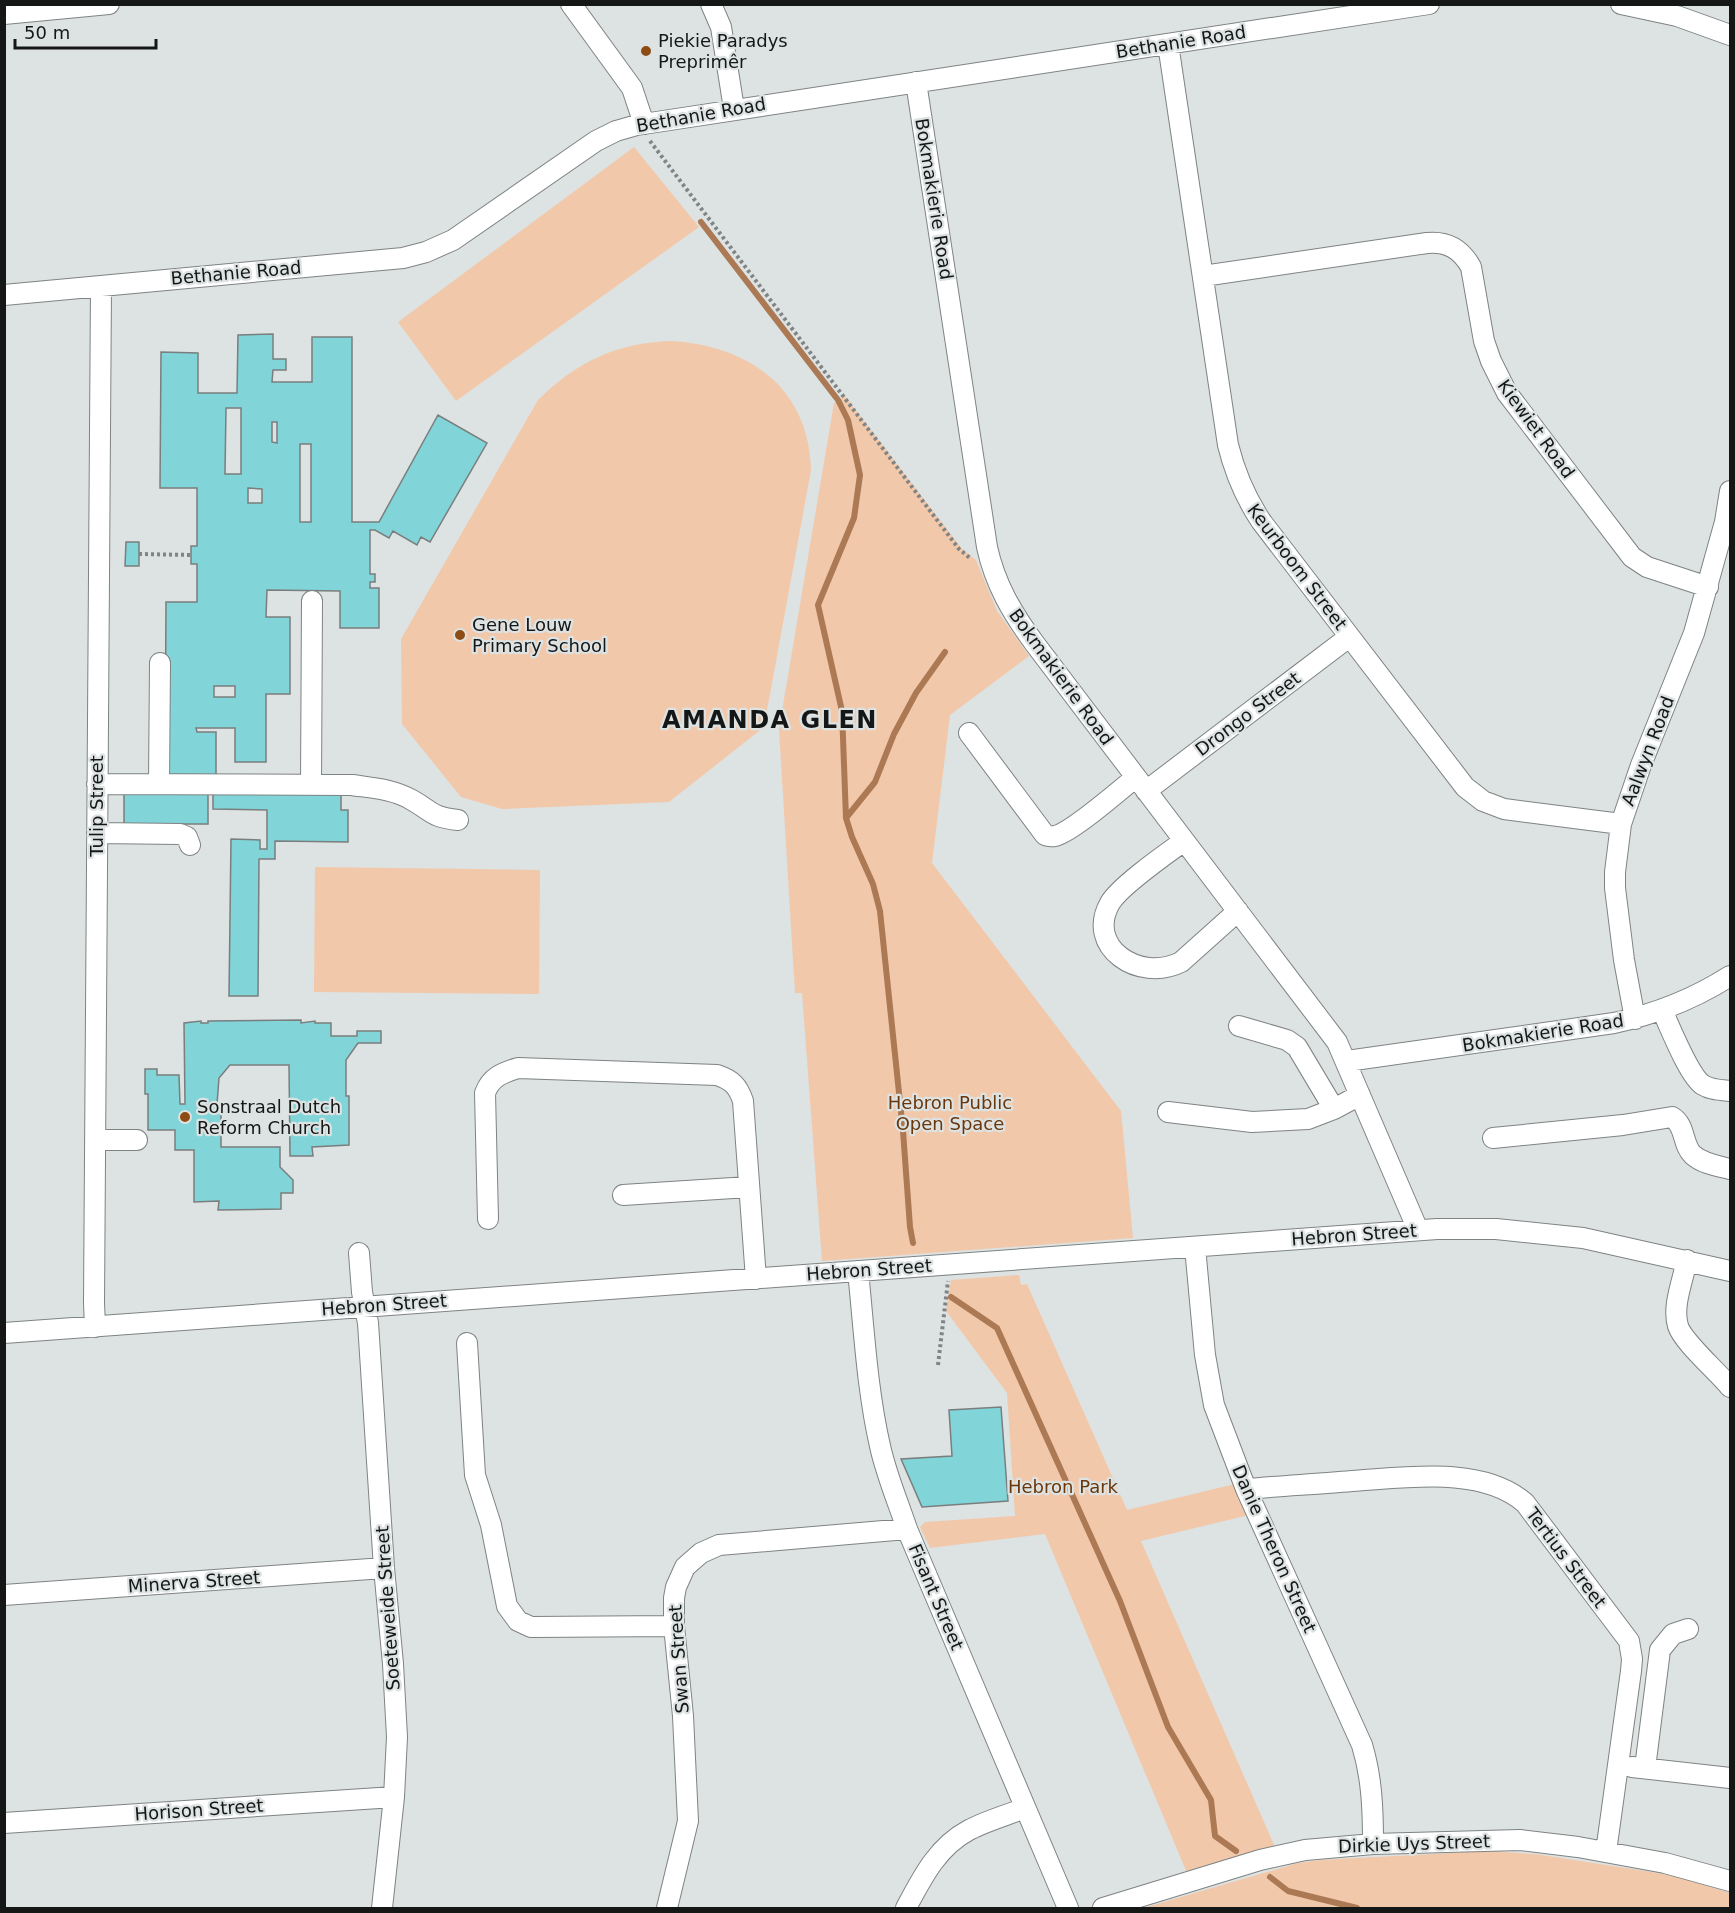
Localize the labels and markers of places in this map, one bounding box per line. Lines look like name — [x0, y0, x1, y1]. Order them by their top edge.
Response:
place label: Piekie Paradys Preprimêr — [658, 30, 788, 72]
marker: Piekie Paradys Preprimêr — [639, 44, 653, 58]
place label: Gene Louw Primary School — [472, 614, 607, 656]
marker: Gene Louw Primary School — [453, 628, 467, 642]
place label: Sonstraal Dutch Reform Church — [197, 1096, 341, 1138]
marker: Sonstraal Dutch Reform Church — [178, 1110, 192, 1124]

